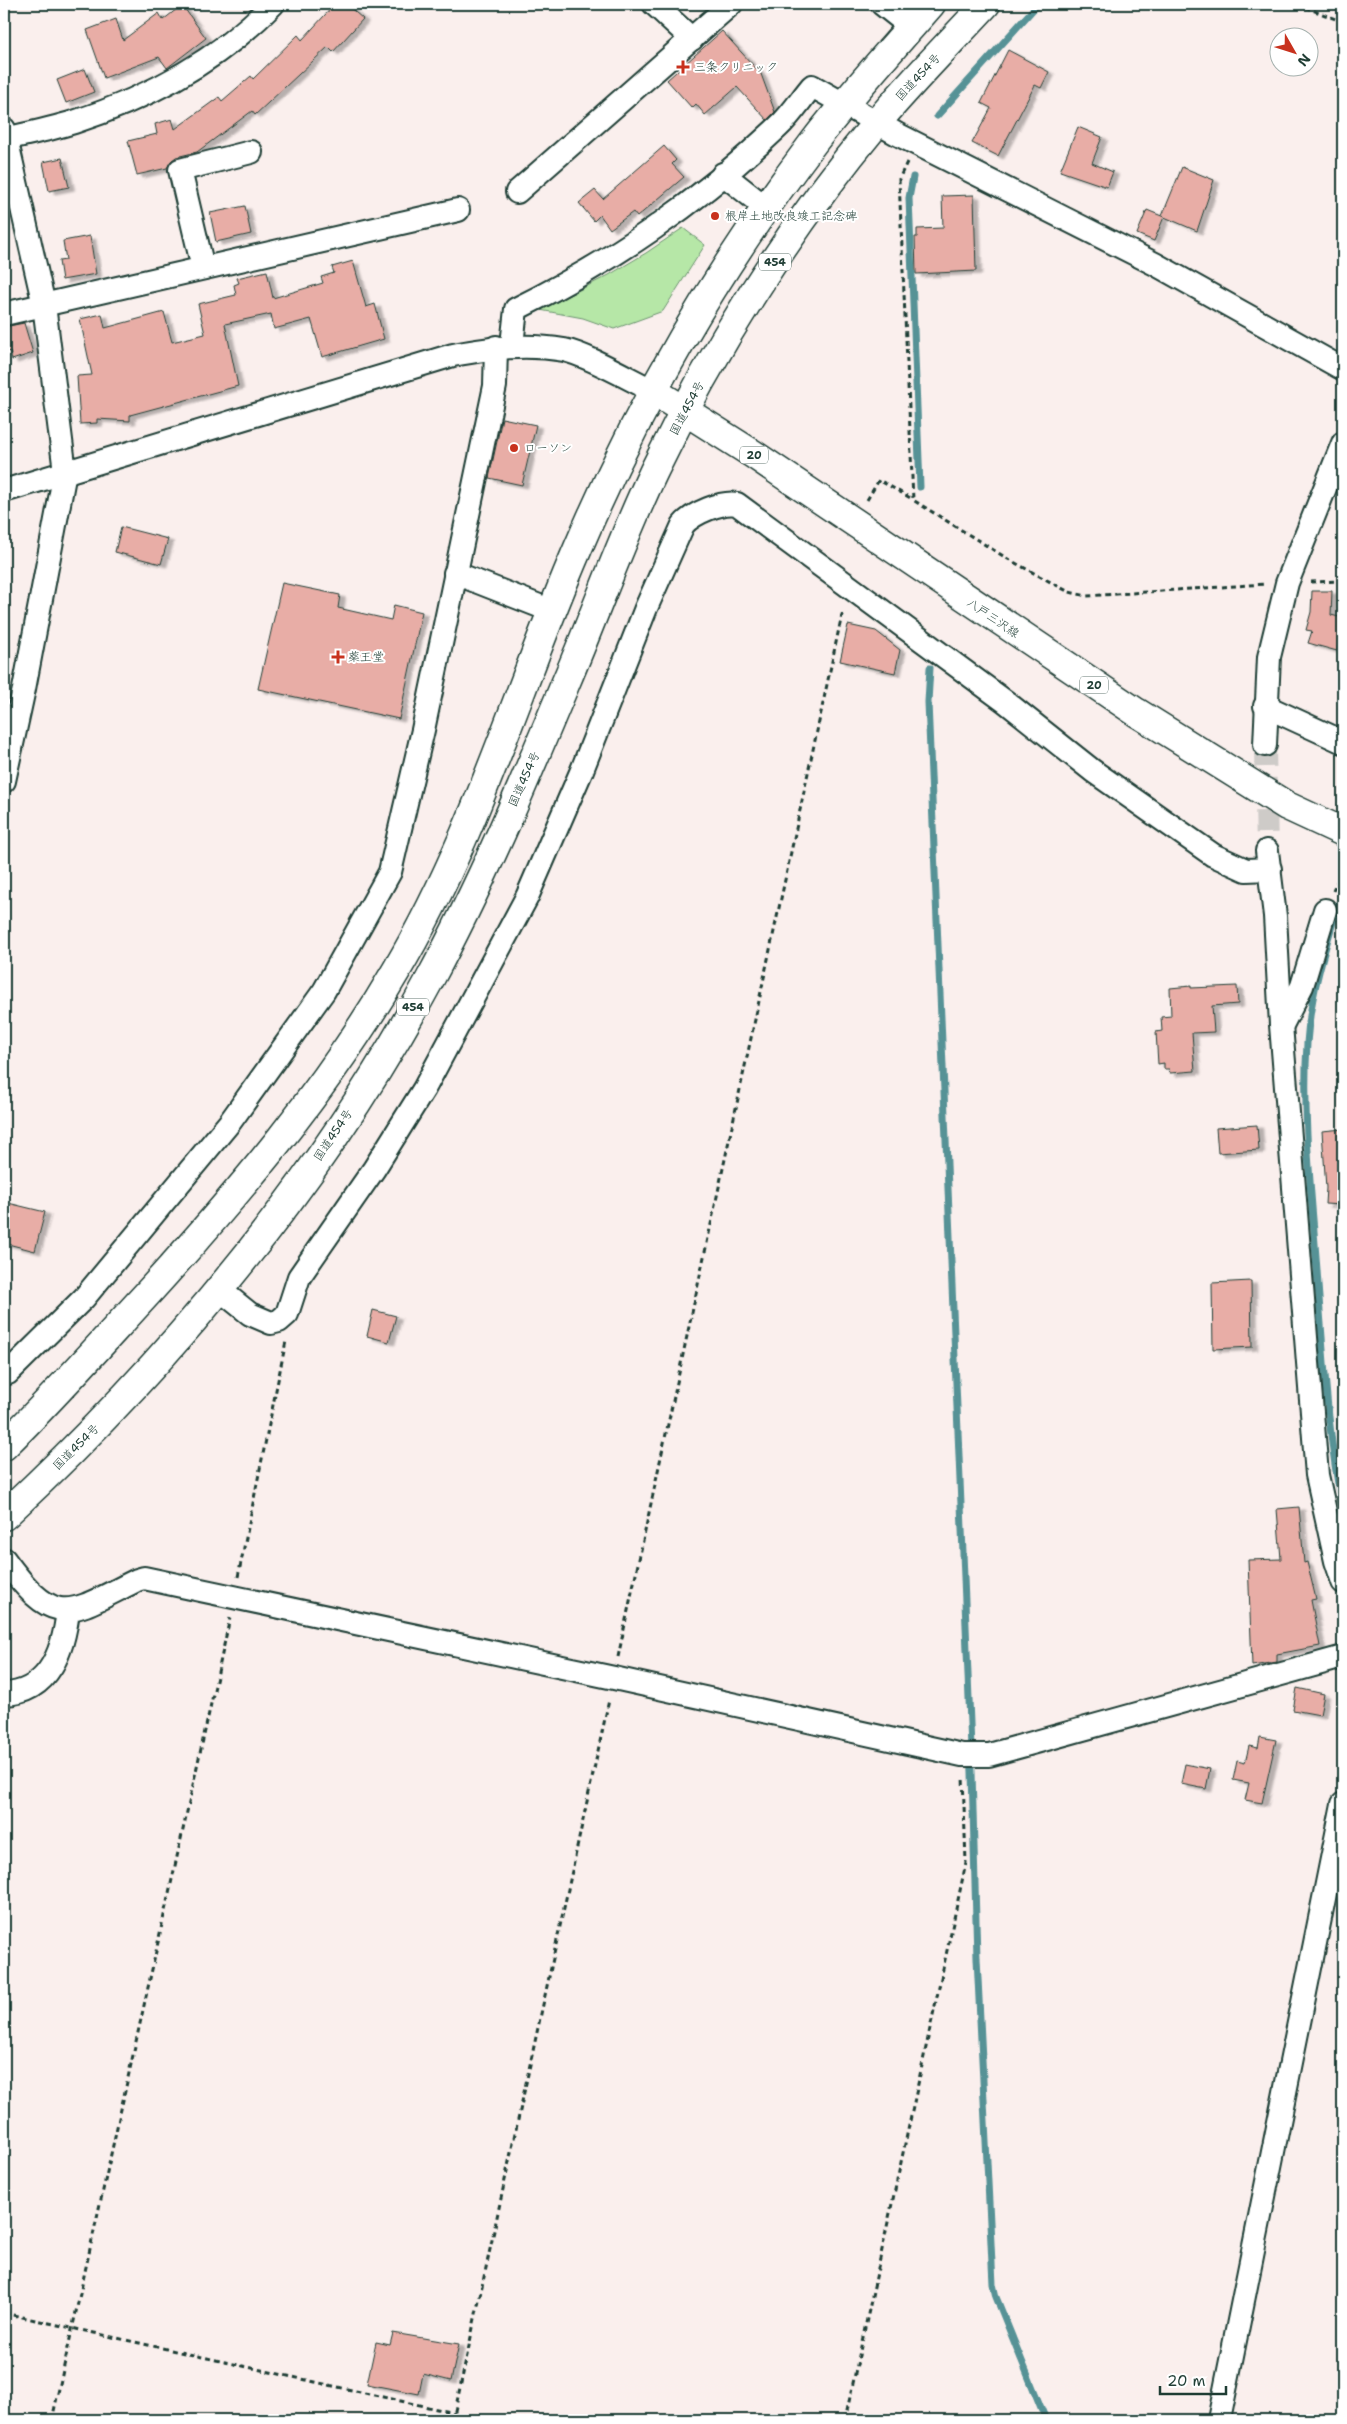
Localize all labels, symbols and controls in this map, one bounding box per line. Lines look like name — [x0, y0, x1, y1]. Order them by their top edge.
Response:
north arrow — [1270, 28, 1320, 78]
street label: 国道454号 — [892, 50, 944, 104]
text: N — [1294, 50, 1315, 70]
place label: 三条クリニック — [694, 59, 778, 75]
marker: 三条クリニック — [676, 60, 690, 74]
place label: 根岸土地改良竣工記念碑 — [725, 208, 857, 224]
marker: 根岸土地改良竣工記念碑 — [709, 210, 721, 222]
road number: 454 — [759, 253, 791, 270]
street label: 国道454号 — [666, 378, 708, 438]
place label: ローソン — [524, 440, 572, 456]
marker: ローソン — [508, 442, 520, 454]
road number: 20 — [740, 446, 768, 464]
street label: 八戸三沢線 — [964, 595, 1022, 641]
place label: 薬王堂 — [348, 649, 384, 665]
marker: 薬王堂 — [332, 651, 344, 663]
road number: 20 — [1080, 676, 1108, 694]
street label: 国道454号 — [505, 749, 543, 809]
road number: 454 — [397, 999, 429, 1016]
street label: 国道454号 — [310, 1106, 356, 1164]
street label: 国道454号 — [49, 1420, 103, 1474]
scale bar — [1160, 2364, 1226, 2396]
text: 20 m — [1167, 2371, 1206, 2391]

